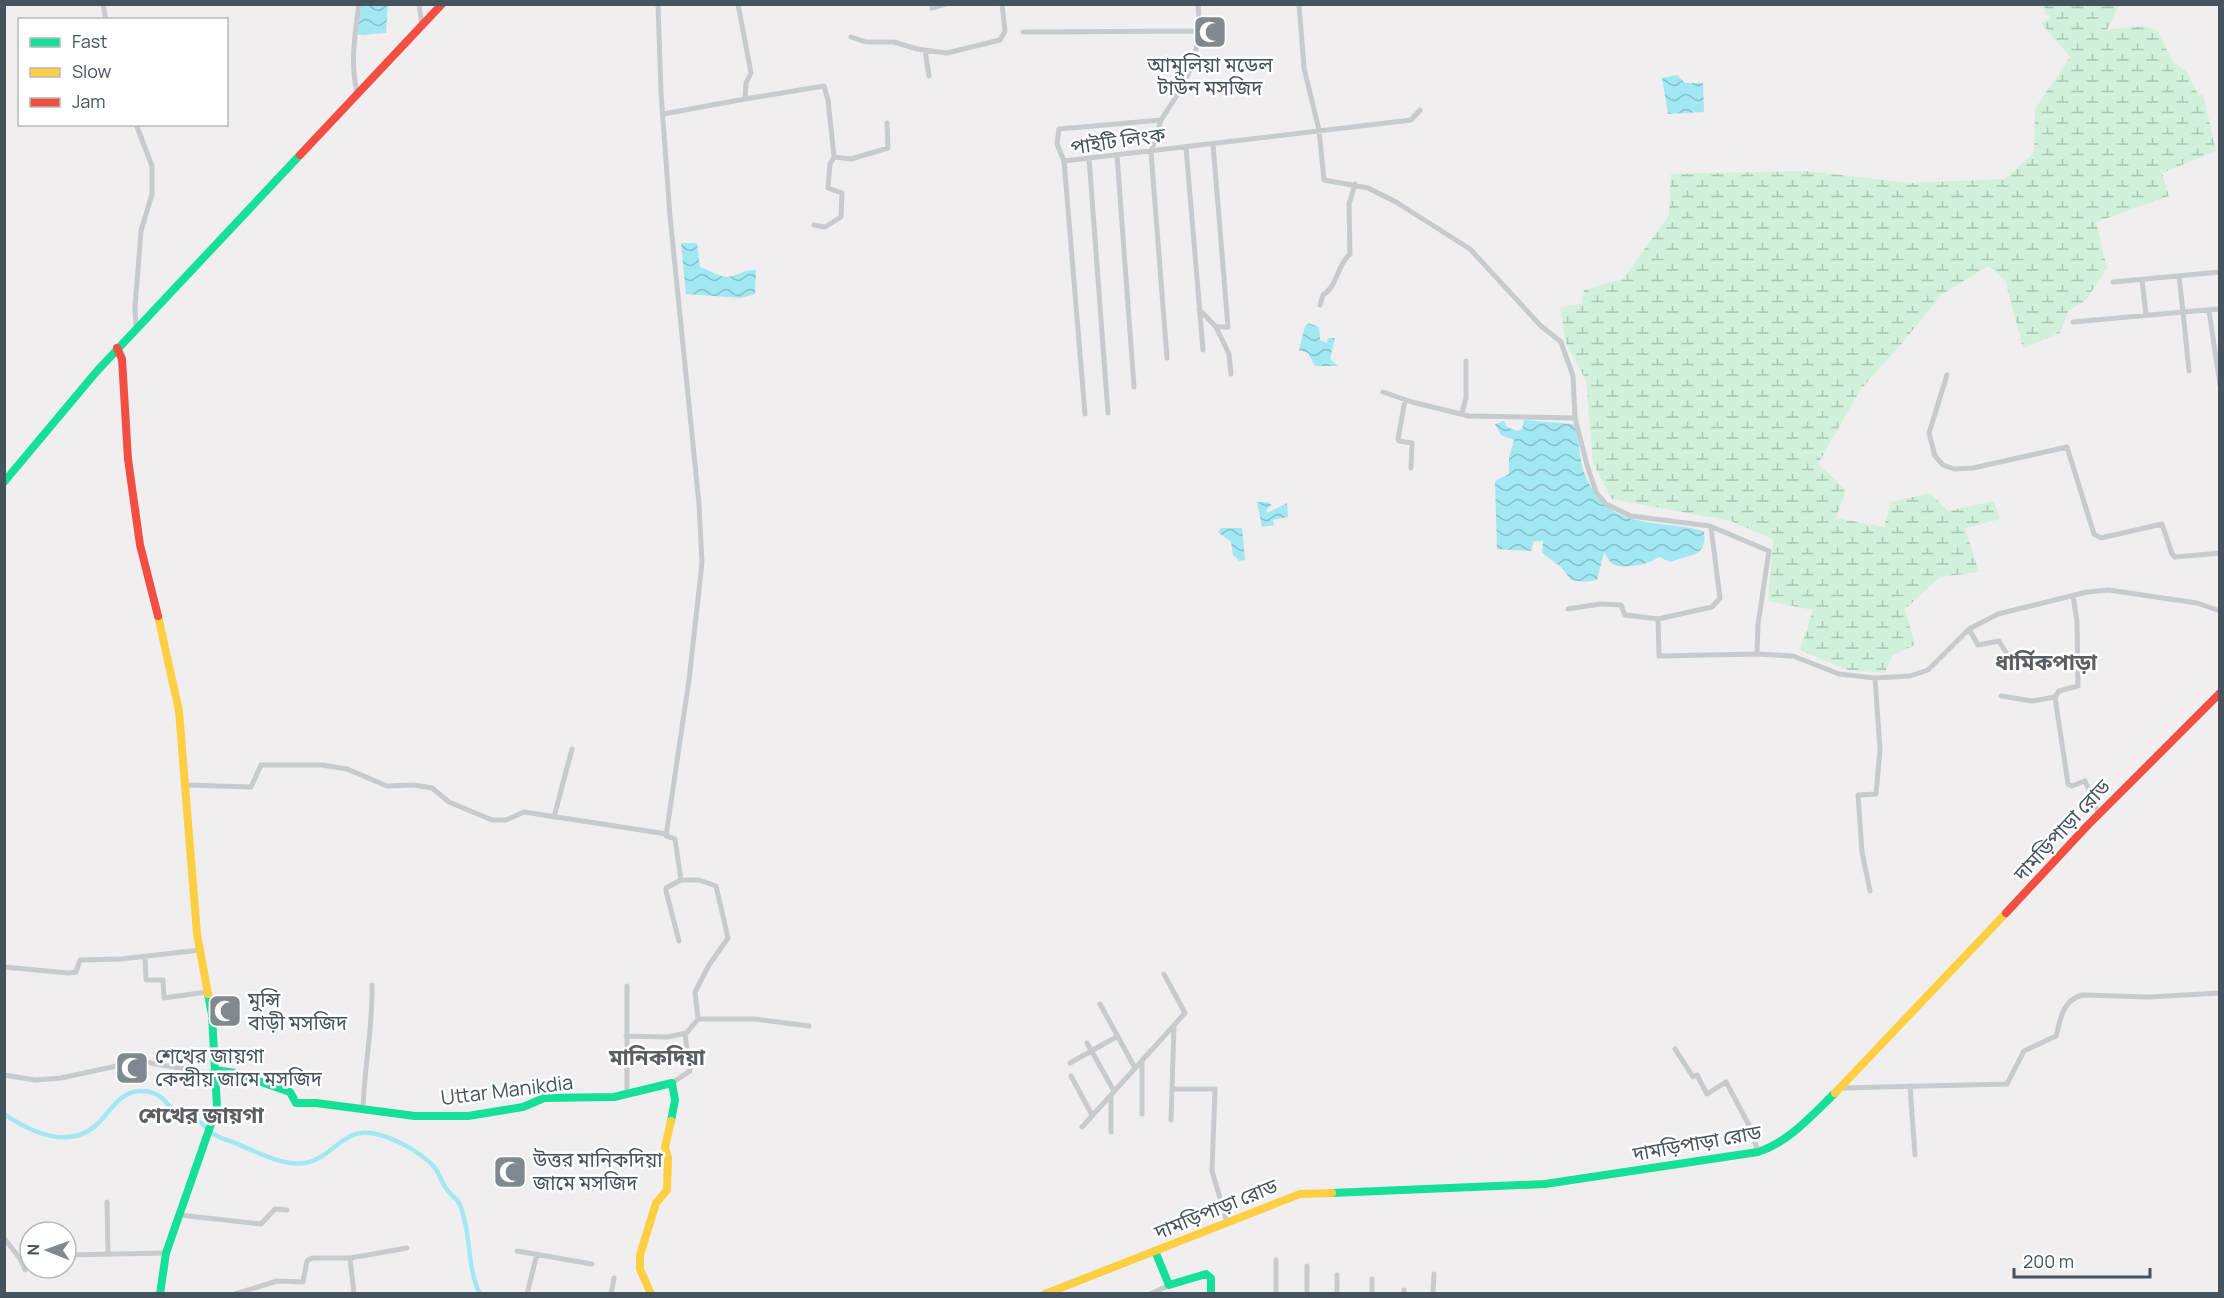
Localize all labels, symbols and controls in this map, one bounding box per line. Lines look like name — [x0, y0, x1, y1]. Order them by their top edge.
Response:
mosque icon: আমুলিয়া মডেল টাউন মসজিদ — [1192, 14, 1228, 50]
legend — [18, 18, 228, 126]
text: Fast — [72, 29, 107, 53]
place label: আমুলিয়া মডেল টাউন মসজিদ — [1146, 51, 1273, 101]
text: Slow — [72, 59, 112, 83]
text: Jam — [72, 89, 106, 113]
street label: পাইটি লিংক — [1069, 120, 1168, 161]
district label: ধার্মিকপাড়া — [1995, 647, 2098, 677]
street label: দামড়িপাড়া রোড — [2007, 772, 2116, 887]
place label: মুন্সি বাড়ী মসজিদ — [247, 986, 348, 1036]
mosque icon: মুন্সি বাড়ী মসজিদ — [207, 993, 243, 1029]
place label: শেখের জায়গা কেন্দ্রীয় জামে মসজিদ — [155, 1042, 323, 1092]
district label: মানিকদিয়া — [608, 1042, 706, 1072]
mosque icon: শেখের জায়গা কেন্দ্রীয় জামে মসজিদ — [114, 1050, 150, 1086]
street label: Uttar Manikdia — [439, 1068, 575, 1111]
district label: শেখের জায়গা — [138, 1100, 265, 1130]
street label: দামড়িপাড়া রোড — [1630, 1118, 1764, 1167]
place label: উত্তর মানিকদিয়া জামে মসজিদ — [532, 1146, 663, 1196]
mosque icon: উত্তর মানিকদিয়া জামে মসজিদ — [492, 1154, 528, 1190]
street label: দামড়িপাড়া রোড — [1150, 1171, 1282, 1246]
north arrow — [18, 1220, 78, 1280]
scale bar — [2014, 1241, 2150, 1279]
text: N — [22, 1244, 44, 1256]
text: 200 m — [2023, 1249, 2074, 1273]

